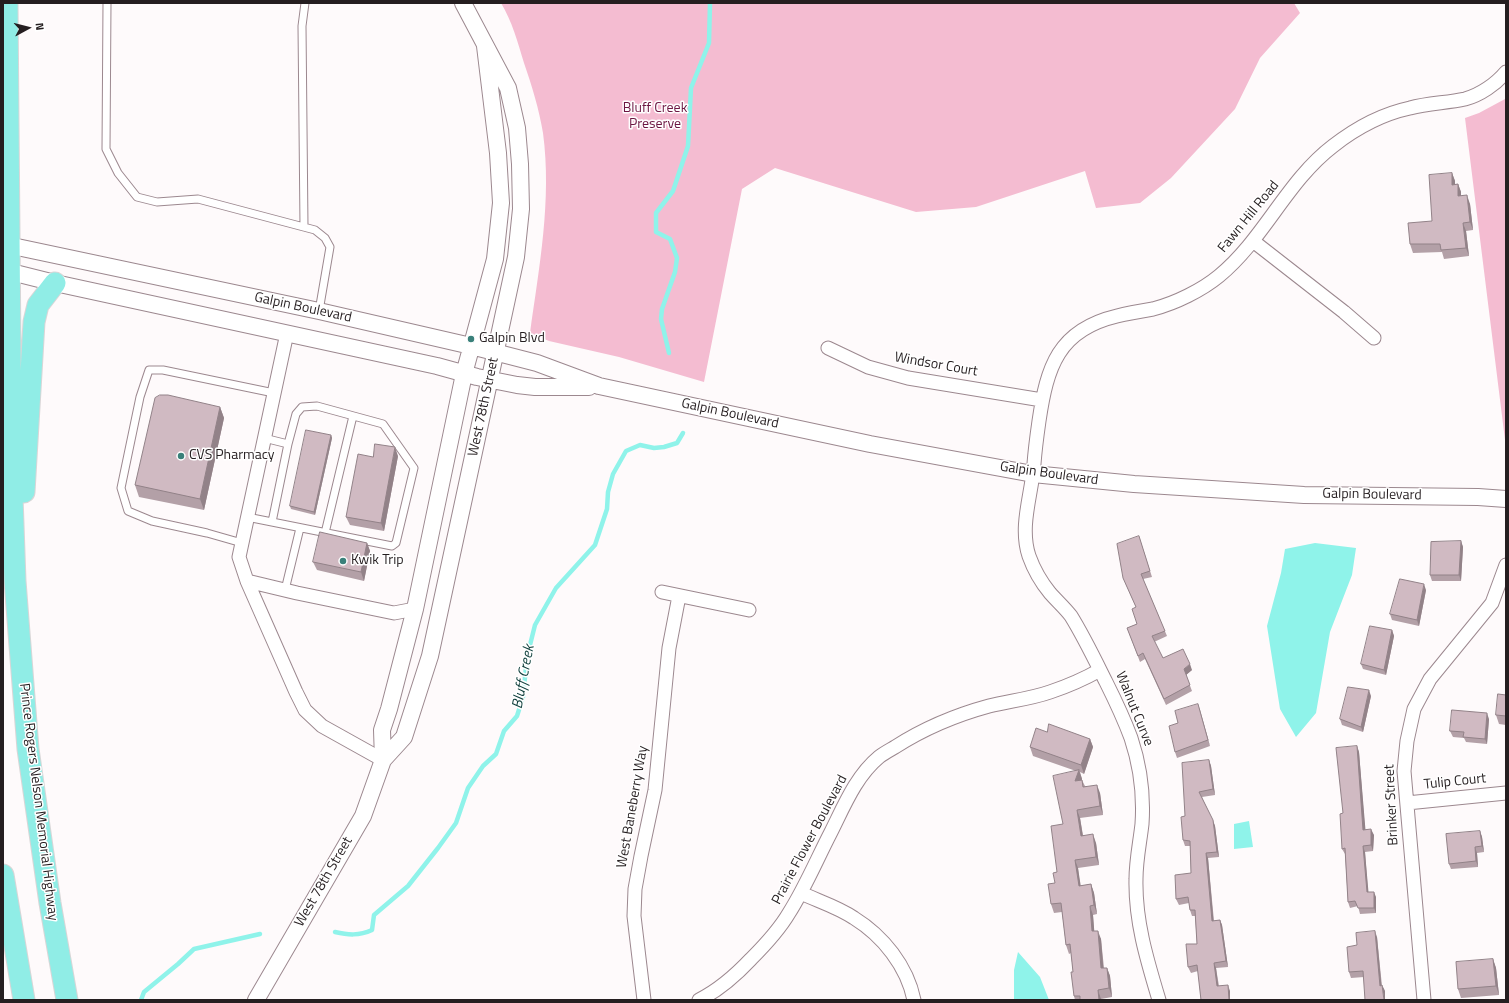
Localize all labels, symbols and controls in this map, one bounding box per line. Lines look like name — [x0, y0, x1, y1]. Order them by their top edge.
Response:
north arrow — [8, 8, 48, 48]
text: N — [32, 22, 48, 31]
park label: Bluff Creek Preserve — [623, 101, 687, 134]
street label: Fawn Hill Road — [1215, 178, 1283, 256]
street label: Galpin Boulevard — [253, 289, 353, 327]
place label: Galpin Blvd — [479, 331, 545, 347]
marker: Galpin Blvd — [466, 334, 476, 344]
street label: Windsor Court — [893, 349, 979, 381]
street label: West 78th Street — [465, 356, 503, 458]
street label: Galpin Boulevard — [680, 395, 780, 433]
place label: CVS Pharmacy — [189, 448, 275, 464]
marker: CVS Pharmacy — [176, 451, 186, 461]
street label: Galpin Boulevard — [999, 459, 1099, 489]
street label: Galpin Boulevard — [1322, 486, 1422, 504]
place label: Kwik Trip — [351, 553, 404, 569]
marker: Kwik Trip — [338, 556, 348, 566]
water label: Bluff Creek — [509, 644, 539, 710]
street label: Walnut Curve — [1111, 669, 1157, 749]
street label: Prince Rogers Nelson Memorial Highway — [15, 682, 61, 922]
street label: West Baneberry Way — [614, 745, 652, 869]
street label: Brinker Street — [1381, 764, 1403, 846]
street label: Tulip Court — [1423, 770, 1487, 794]
street label: Prairie Flower Boulevard — [769, 772, 851, 908]
street label: West 78th Street — [291, 834, 357, 930]

